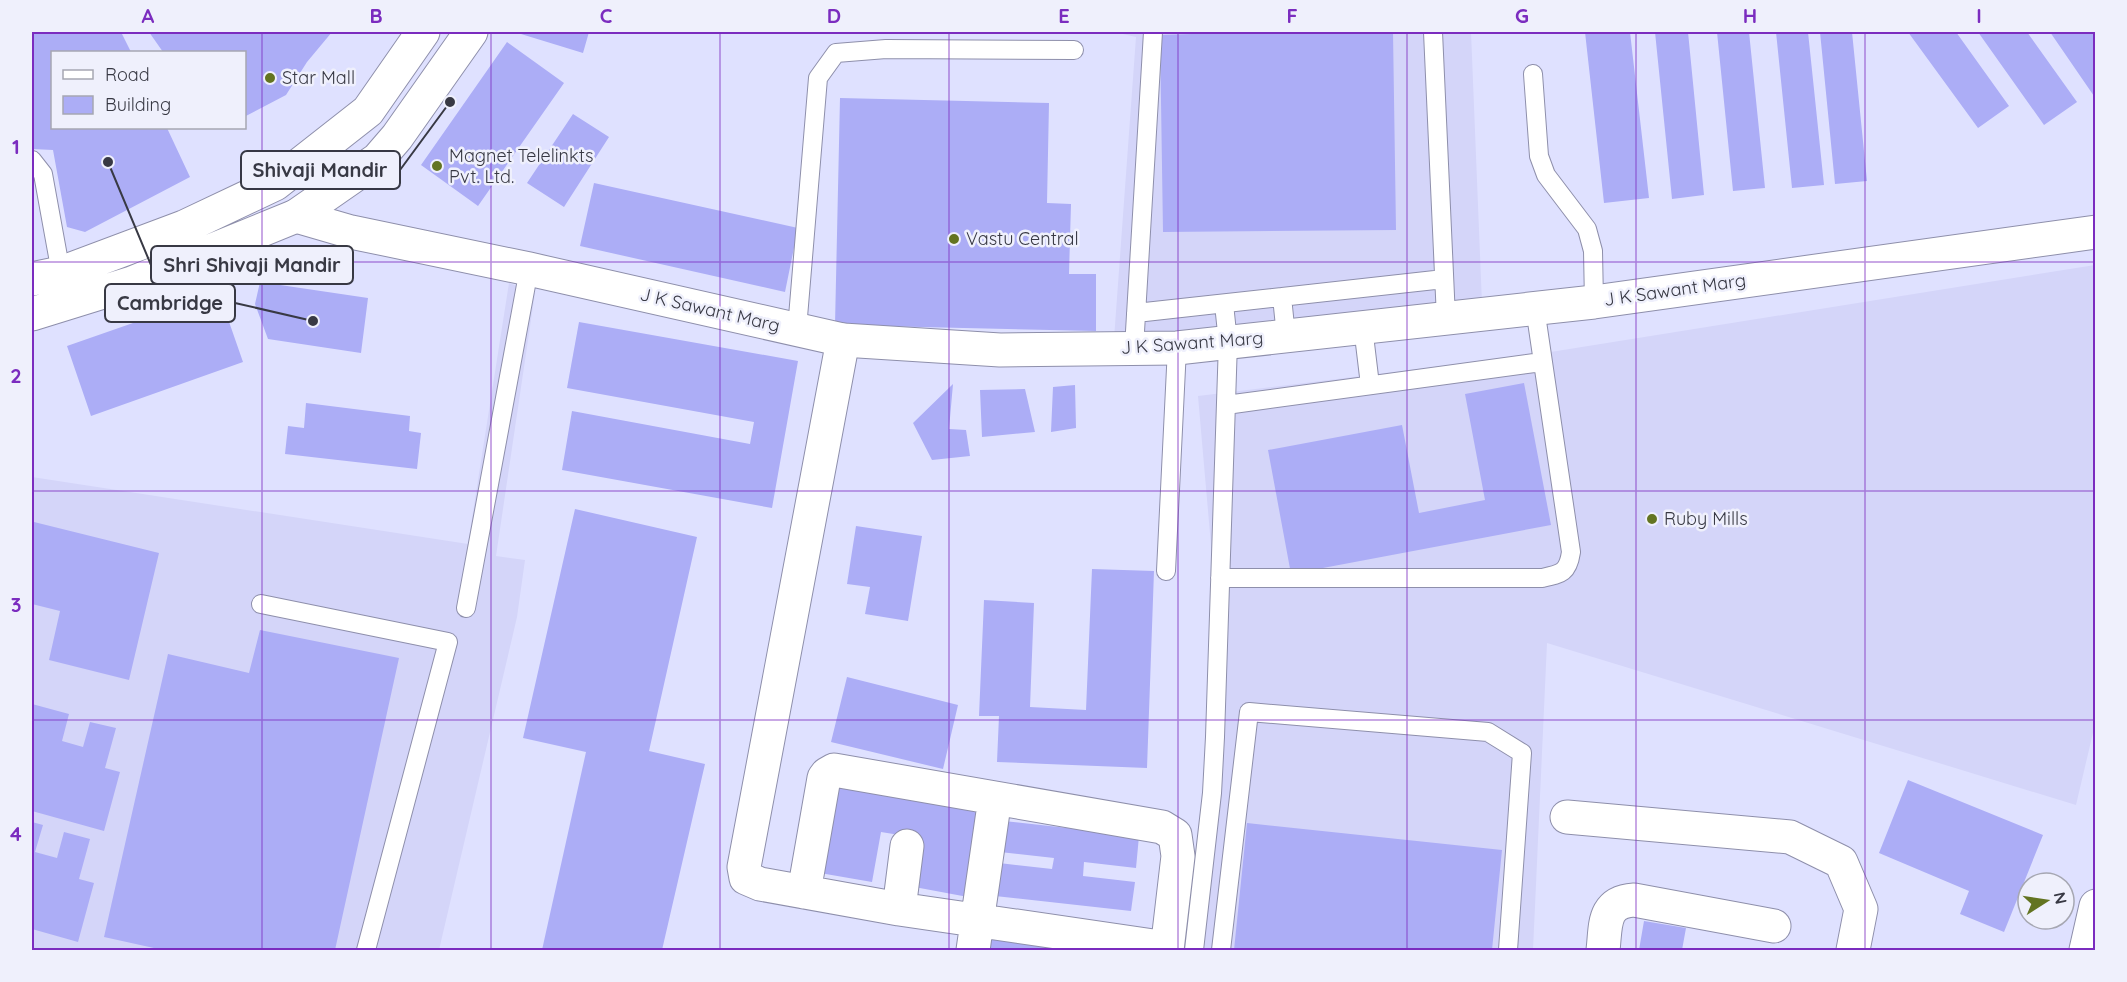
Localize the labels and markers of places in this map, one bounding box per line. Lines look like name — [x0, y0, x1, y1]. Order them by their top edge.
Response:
place label: Star Mall — [282, 66, 355, 89]
marker: Star Mall — [263, 71, 277, 85]
place label: Magnet Telelinkts Pvt. Ltd. — [449, 144, 594, 188]
callout: Shivaji Mandir — [241, 151, 400, 189]
marker: Magnet Telelinkts Pvt. Ltd. — [430, 159, 444, 173]
place label: Vastu Central — [966, 227, 1079, 250]
marker: Vastu Central — [947, 232, 961, 246]
callout: Shri Shivaji Mandir — [151, 246, 353, 284]
callout: Cambridge — [105, 284, 235, 322]
place label: Ruby Mills — [1664, 507, 1748, 530]
marker: Ruby Mills — [1645, 512, 1659, 526]

